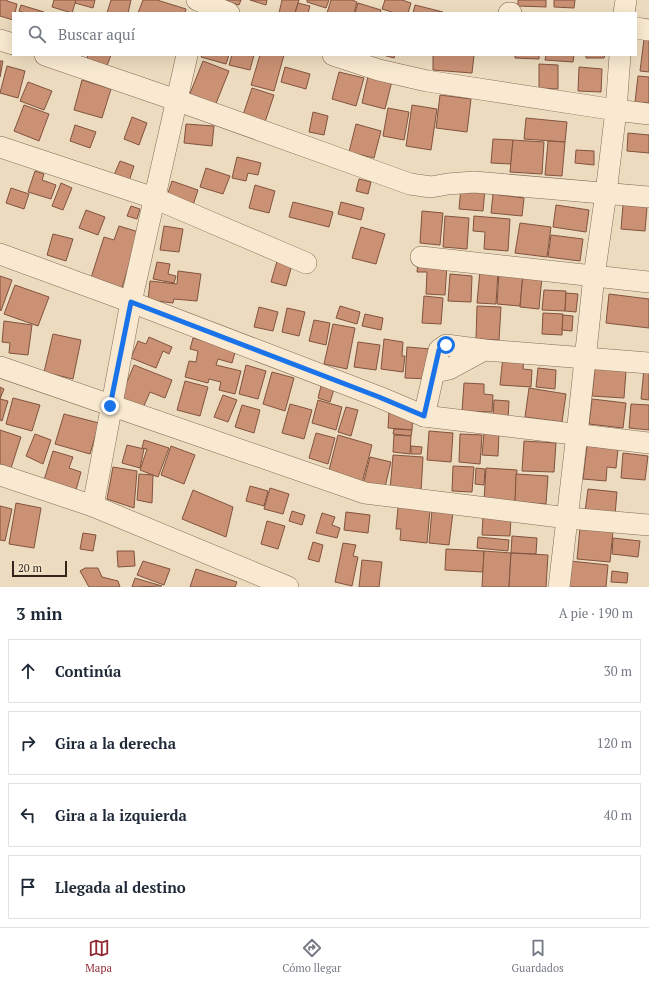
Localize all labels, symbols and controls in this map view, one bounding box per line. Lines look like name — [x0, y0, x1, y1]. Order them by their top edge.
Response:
search box — [12, 12, 637, 56]
icon: search — [26, 23, 48, 45]
text: Buscar aquí — [58, 24, 135, 44]
route start — [437, 336, 455, 354]
route end — [101, 397, 119, 415]
scale bar — [12, 559, 67, 578]
text: 20 m — [18, 561, 42, 575]
text: 3 min — [16, 602, 63, 625]
text: A pie · 190 m — [559, 604, 633, 622]
icon: ahead — [17, 660, 39, 682]
text: Continúa — [55, 661, 121, 681]
text: 30 m — [604, 662, 632, 680]
icon: right — [17, 732, 39, 754]
text: Gira a la derecha — [55, 733, 176, 753]
text: 120 m — [597, 734, 632, 752]
icon: left — [17, 804, 39, 826]
text: Gira a la izquierda — [55, 805, 187, 825]
text: 40 m — [604, 806, 632, 824]
icon: arrive — [17, 876, 39, 898]
text: Llegada al destino — [55, 877, 186, 897]
tab: Mapa — [85, 937, 112, 975]
tab: Cómo llegar — [282, 937, 341, 975]
tab: Guardados — [512, 937, 564, 975]

